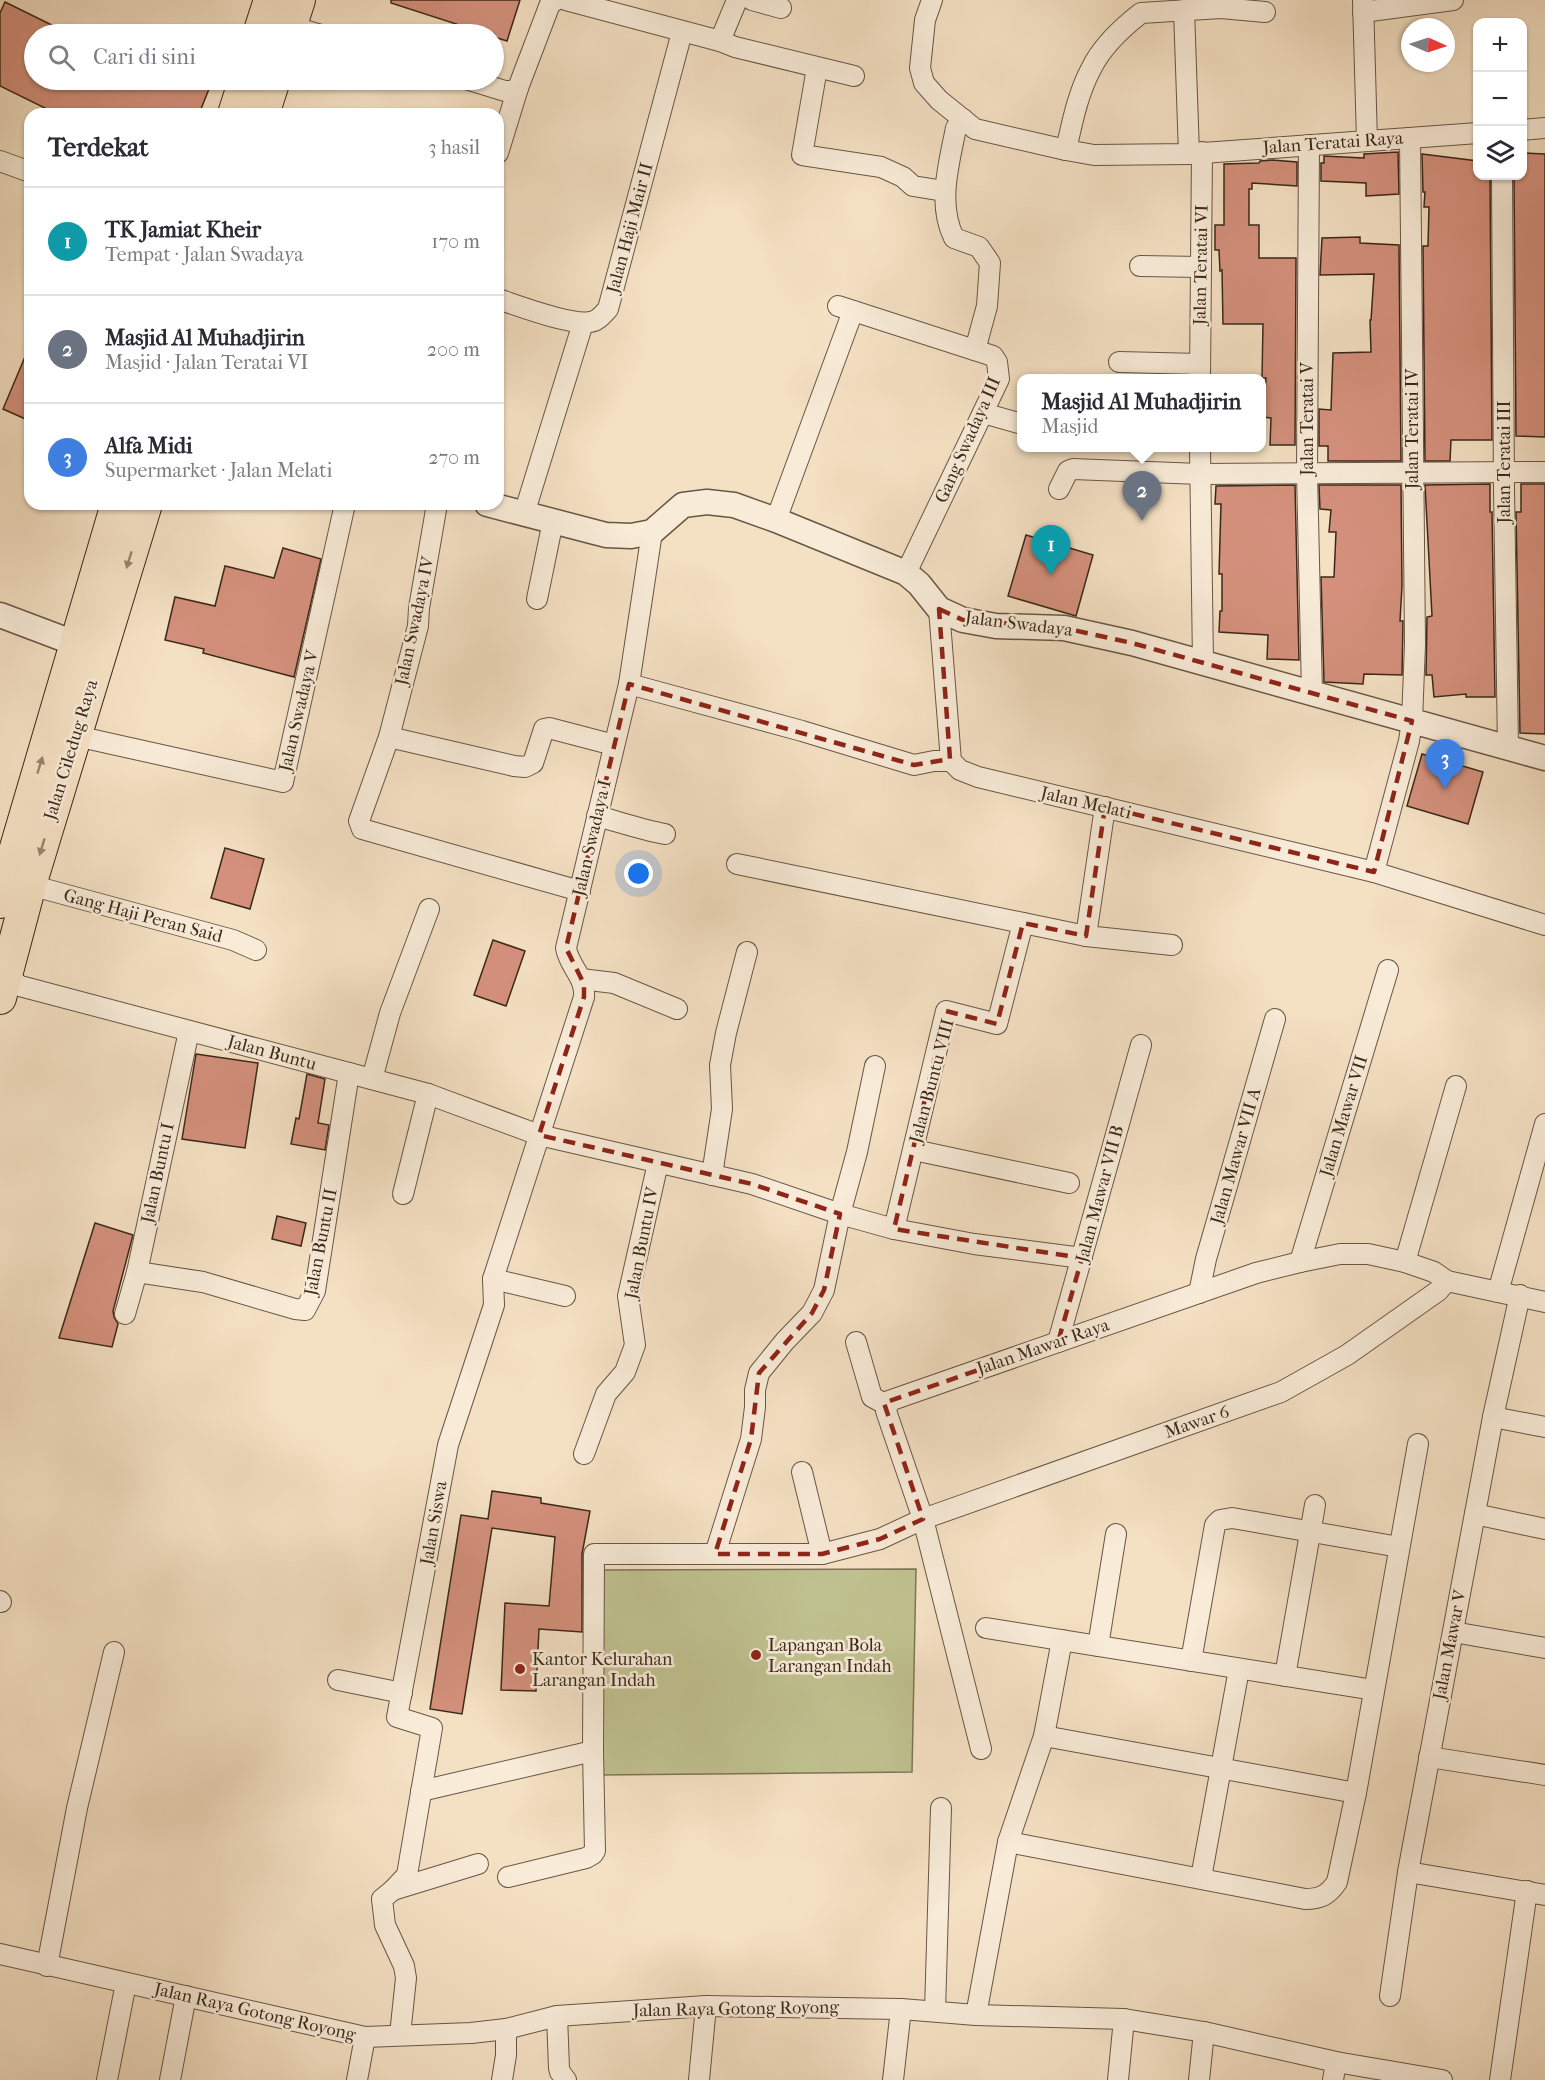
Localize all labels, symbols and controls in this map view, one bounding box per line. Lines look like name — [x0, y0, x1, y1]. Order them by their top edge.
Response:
north arrow — [1401, 18, 1455, 72]
map controls — [1473, 18, 1527, 180]
button: + — [1473, 18, 1527, 72]
search box — [24, 24, 504, 90]
icon: search — [45, 41, 78, 74]
text: Cari di sini — [93, 44, 196, 70]
button: − — [1473, 72, 1527, 126]
button: layers — [1473, 126, 1527, 180]
street label: Jalan Teratai Raya — [1260, 128, 1405, 159]
text: Terdekat — [48, 132, 149, 163]
text: 3 hasil — [428, 136, 480, 159]
street label: Jalan Haji Mair II — [602, 160, 658, 298]
street label: Jalan Teratai VI — [1189, 205, 1213, 327]
text: TK Jamiat Kheir — [105, 217, 261, 243]
text: 1 — [64, 230, 71, 253]
text: 170 m — [431, 230, 480, 253]
text: Tempat · Jalan Swadaya — [105, 243, 304, 266]
text: Masjid Al Muhadjirin — [105, 325, 305, 351]
text: 2 — [62, 338, 73, 361]
text: 200 m — [427, 338, 480, 361]
text: Masjid · Jalan Teratai VI — [105, 351, 308, 374]
street label: Jalan Teratai V — [1297, 361, 1318, 478]
street label: Jalan Teratai IV — [1402, 367, 1423, 491]
street label: Gang Swadaya III — [931, 374, 1005, 506]
popup — [1017, 374, 1266, 452]
text: Masjid Al Muhadjirin — [1042, 389, 1241, 415]
street label: Jalan Teratai III — [1494, 401, 1515, 525]
text: Masjid — [1042, 415, 1098, 438]
text: Alfa Midi — [105, 433, 192, 459]
text: 3 — [63, 446, 72, 469]
text: 270 m — [428, 446, 480, 469]
text: Supermarket · Jalan Melati — [105, 459, 332, 482]
pin: 2 — [1122, 472, 1162, 521]
pin: 1 — [1032, 526, 1070, 575]
one-way arrow — [124, 551, 133, 569]
street label: Jalan Swadaya IV — [391, 554, 439, 689]
street label: Jalan Swadaya — [962, 607, 1075, 641]
street label: Jalan Swadaya V — [274, 647, 323, 776]
street label: Jalan Ciledug Raya — [39, 677, 103, 825]
pin: 3 — [1426, 740, 1464, 789]
one-way arrow — [36, 756, 45, 774]
street label: Jalan Swadaya I — [568, 778, 616, 900]
street label: Jalan Melati — [1037, 782, 1134, 824]
one-way arrow — [37, 838, 46, 856]
your location — [624, 859, 653, 888]
street label: Gang Haji Peran Said — [61, 885, 225, 947]
street label: Jalan Buntu VIII — [905, 1017, 959, 1147]
street label: Jalan Buntu — [223, 1031, 319, 1075]
street label: Jalan Mawar VII — [1315, 1053, 1372, 1181]
street label: Jalan Mawar VII A — [1206, 1085, 1266, 1229]
street label: Jalan Buntu I — [137, 1121, 179, 1227]
street label: Jalan Mawar VII B — [1071, 1123, 1128, 1267]
street label: Jalan Buntu IV — [620, 1184, 663, 1303]
street label: Jalan Buntu II — [300, 1186, 342, 1299]
street label: Jalan Mawar Raya — [972, 1314, 1113, 1380]
street label: Mawar 6 — [1162, 1401, 1232, 1443]
street label: Jalan Siswa — [416, 1479, 452, 1569]
street label: Jalan Mawar V — [1429, 1587, 1471, 1704]
place label: Lapangan Bola Larangan Indah — [768, 1635, 892, 1677]
marker: Lapangan Bola Larangan Indah — [749, 1648, 763, 1662]
place label: Kantor Kelurahan Larangan Indah — [532, 1649, 673, 1691]
marker: Kantor Kelurahan Larangan Indah — [513, 1662, 527, 1676]
street label: Jalan Raya Gotong Royong — [150, 1978, 358, 2045]
street label: Jalan Raya Gotong Royong — [631, 1997, 840, 2021]

